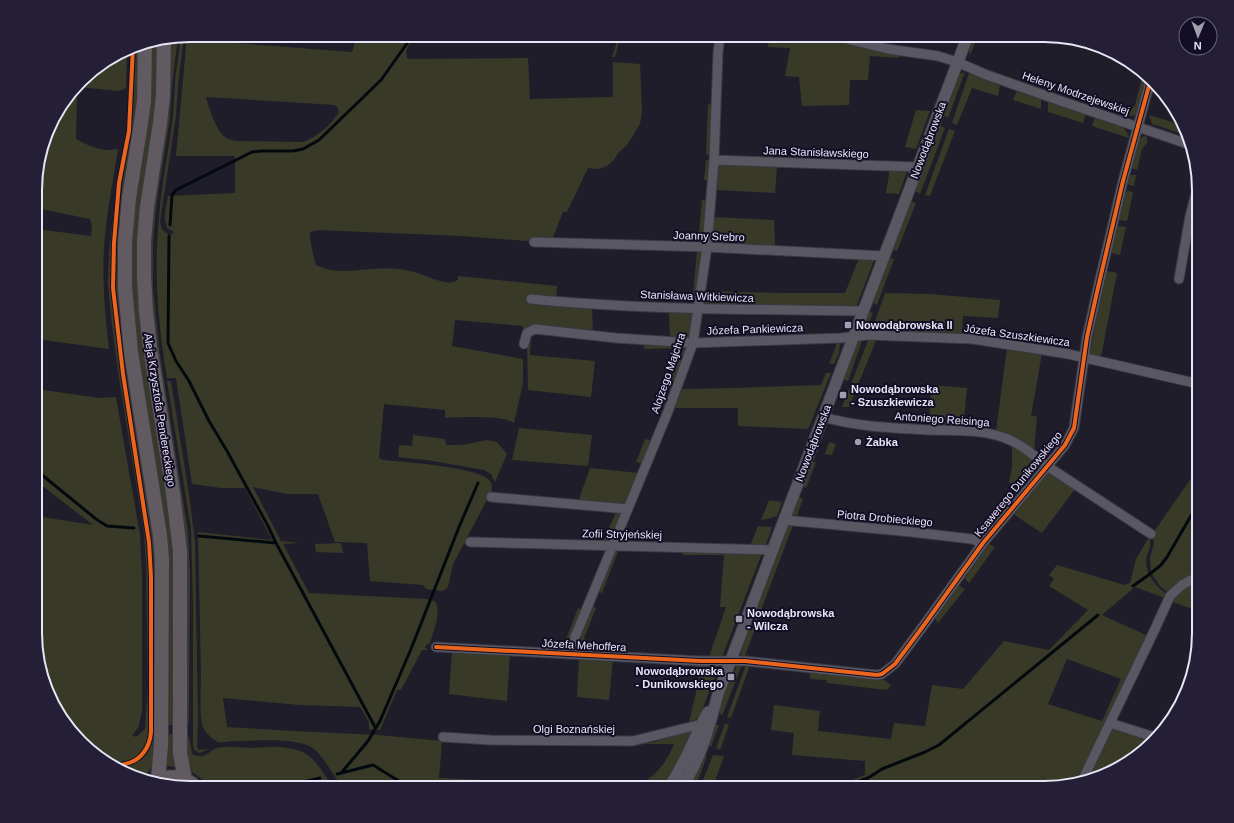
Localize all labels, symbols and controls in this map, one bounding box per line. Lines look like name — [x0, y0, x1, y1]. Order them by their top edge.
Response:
north arrow — [1178, 16, 1218, 56]
text: N — [1194, 40, 1202, 52]
street label: Heleny Modrzejewskiej — [1021, 69, 1131, 117]
street label: Nowodąbrowska — [908, 99, 948, 180]
street label: Jana Stanisławskiego — [763, 144, 869, 160]
street label: Joanny Srebro — [673, 229, 745, 243]
street label: Stanisława Witkiewicza — [640, 288, 755, 304]
place label: Nowodąbrowska II — [856, 319, 953, 331]
marker: Nowodąbrowska II — [843, 320, 853, 330]
street label: Józefa Pankiewicza — [707, 321, 804, 337]
street label: Józefa Szuszkiewicza — [963, 322, 1072, 349]
street label: Alojzego Majchra — [649, 330, 688, 415]
street label: Aleja Krzysztofa Pendereckiego — [142, 332, 178, 488]
place label: Nowodąbrowska - Szuszkiewicza — [851, 383, 939, 408]
marker: Nowodąbrowska - Szuszkiewicza — [838, 390, 848, 400]
street label: Nowodąbrowska — [793, 402, 833, 483]
street label: Antoniego Reisinga — [894, 410, 991, 428]
street label: Ksawerego Dunikowskiego — [972, 429, 1064, 539]
place label: Żabka — [866, 436, 899, 448]
marker: Żabka — [853, 437, 863, 447]
street label: Piotra Drobieckiego — [837, 508, 933, 528]
street label: Zofii Stryjeńskiej — [582, 527, 662, 541]
place label: Nowodąbrowska - Wilcza — [747, 607, 835, 632]
marker: Nowodąbrowska - Wilcza — [734, 614, 744, 624]
street label: Józefa Mehoffera — [541, 637, 628, 653]
place label: Nowodąbrowska - Dunikowskiego — [636, 665, 724, 690]
marker: Nowodąbrowska - Dunikowskiego — [726, 672, 736, 682]
street label: Olgi Boznańskiej — [533, 723, 615, 735]

